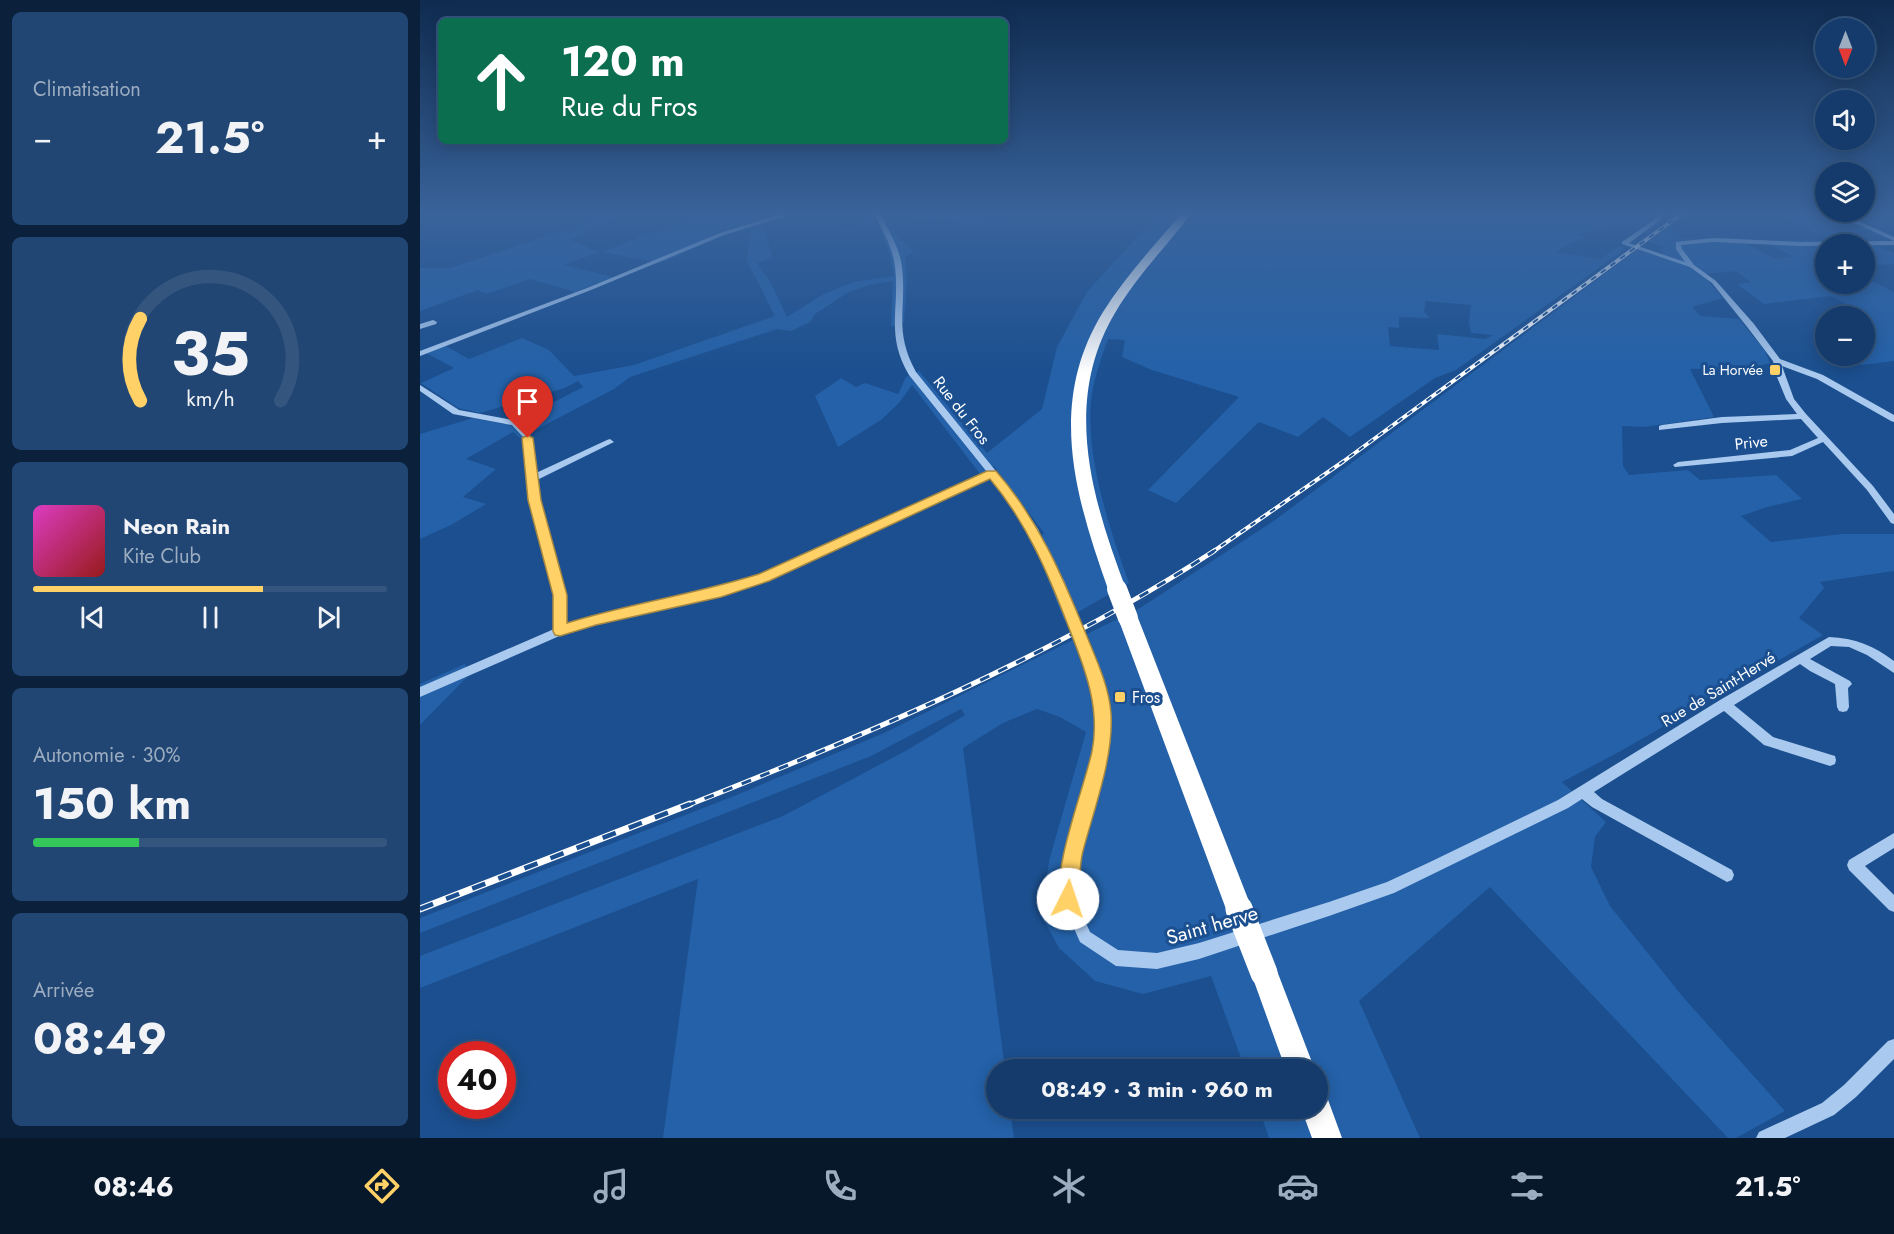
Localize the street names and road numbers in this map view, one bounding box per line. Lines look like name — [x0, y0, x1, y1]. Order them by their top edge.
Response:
street label: Rue du Fros — [928, 371, 996, 449]
street label: Prive — [1733, 429, 1769, 456]
street label: Rue de Saint-Hervé — [1657, 646, 1780, 733]
street label: Saint herve — [1163, 899, 1261, 952]

